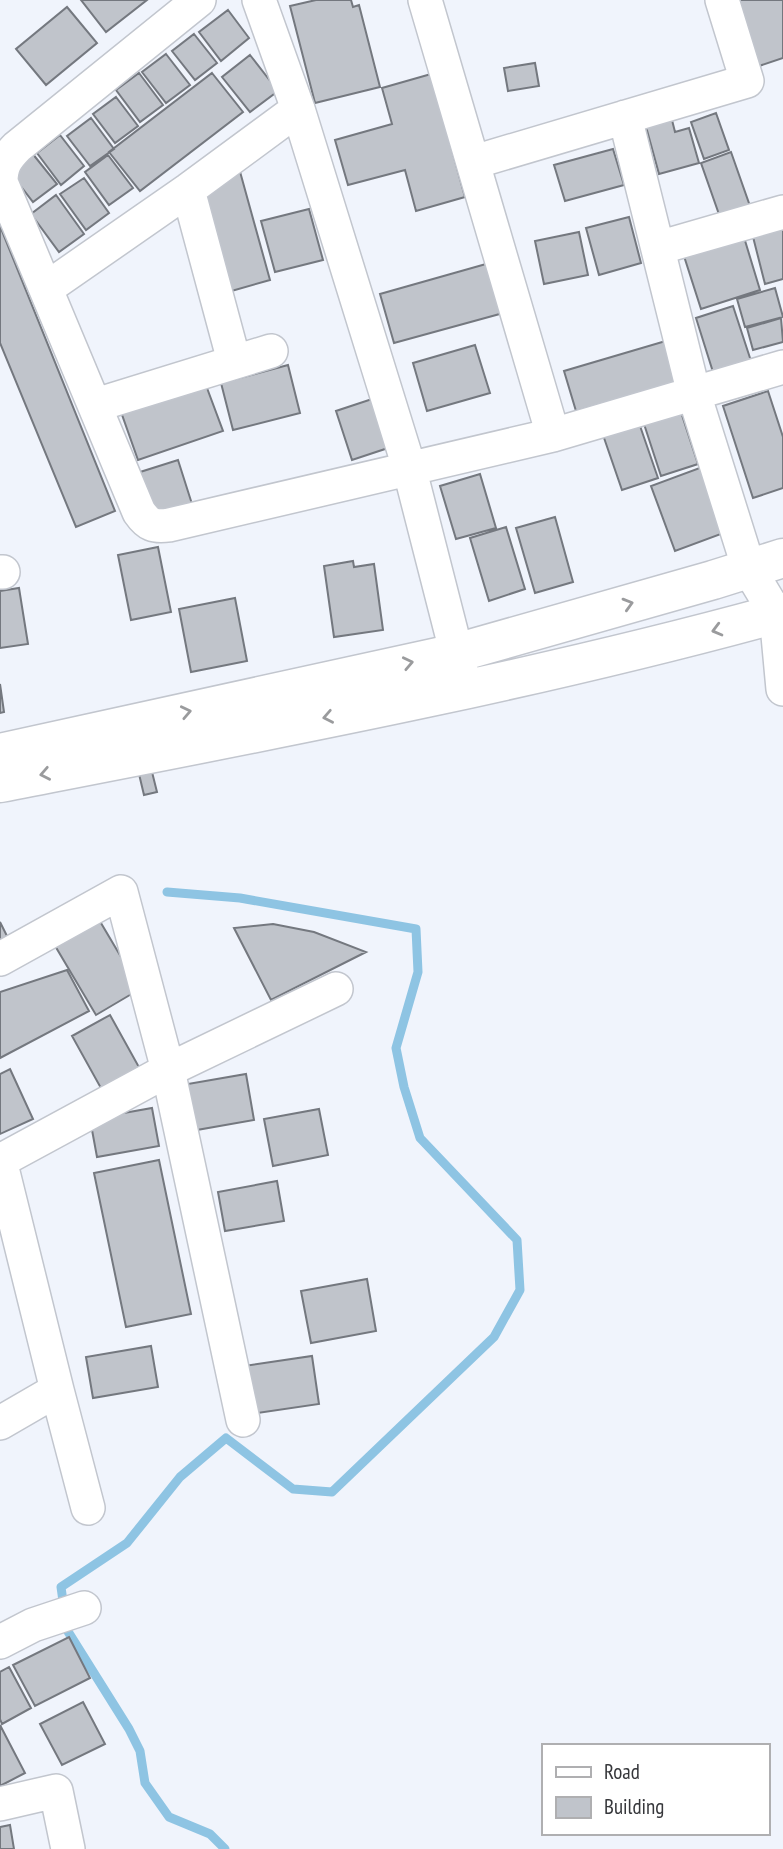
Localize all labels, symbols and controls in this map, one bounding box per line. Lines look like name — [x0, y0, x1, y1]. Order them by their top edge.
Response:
one-way arrow — [621, 598, 633, 613]
one-way arrow — [711, 621, 723, 636]
one-way arrow — [402, 657, 414, 672]
one-way arrow — [180, 705, 192, 720]
one-way arrow — [322, 708, 334, 723]
one-way arrow — [39, 766, 51, 781]
legend — [542, 1744, 769, 1835]
text: Road — [604, 1758, 640, 1785]
text: Building — [604, 1793, 664, 1820]

